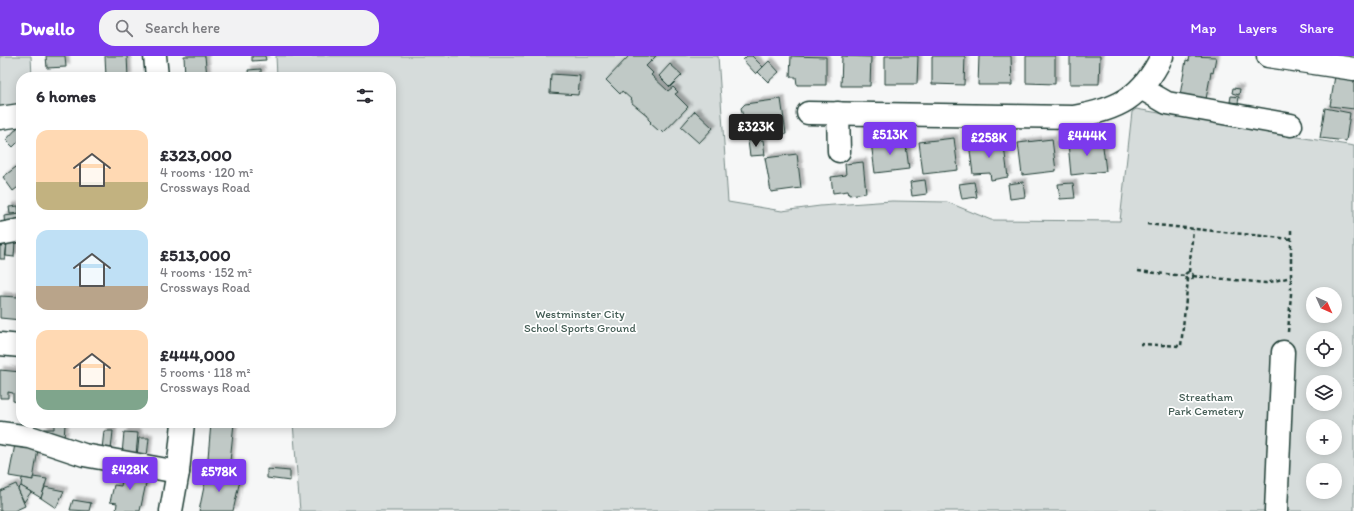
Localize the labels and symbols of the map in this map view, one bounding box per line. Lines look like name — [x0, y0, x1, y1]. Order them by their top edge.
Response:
pin: £323K — [728, 114, 784, 148]
pin: £513K — [862, 122, 918, 156]
pin: £444K — [1059, 123, 1115, 157]
pin: £258K — [961, 125, 1017, 159]
north arrow — [1306, 287, 1342, 323]
park label: Westminster City School Sports Ground — [524, 307, 636, 335]
park label: Streatham Park Cemetery — [1168, 390, 1244, 418]
pin: £428K — [102, 457, 158, 491]
pin: £578K — [191, 459, 247, 493]

